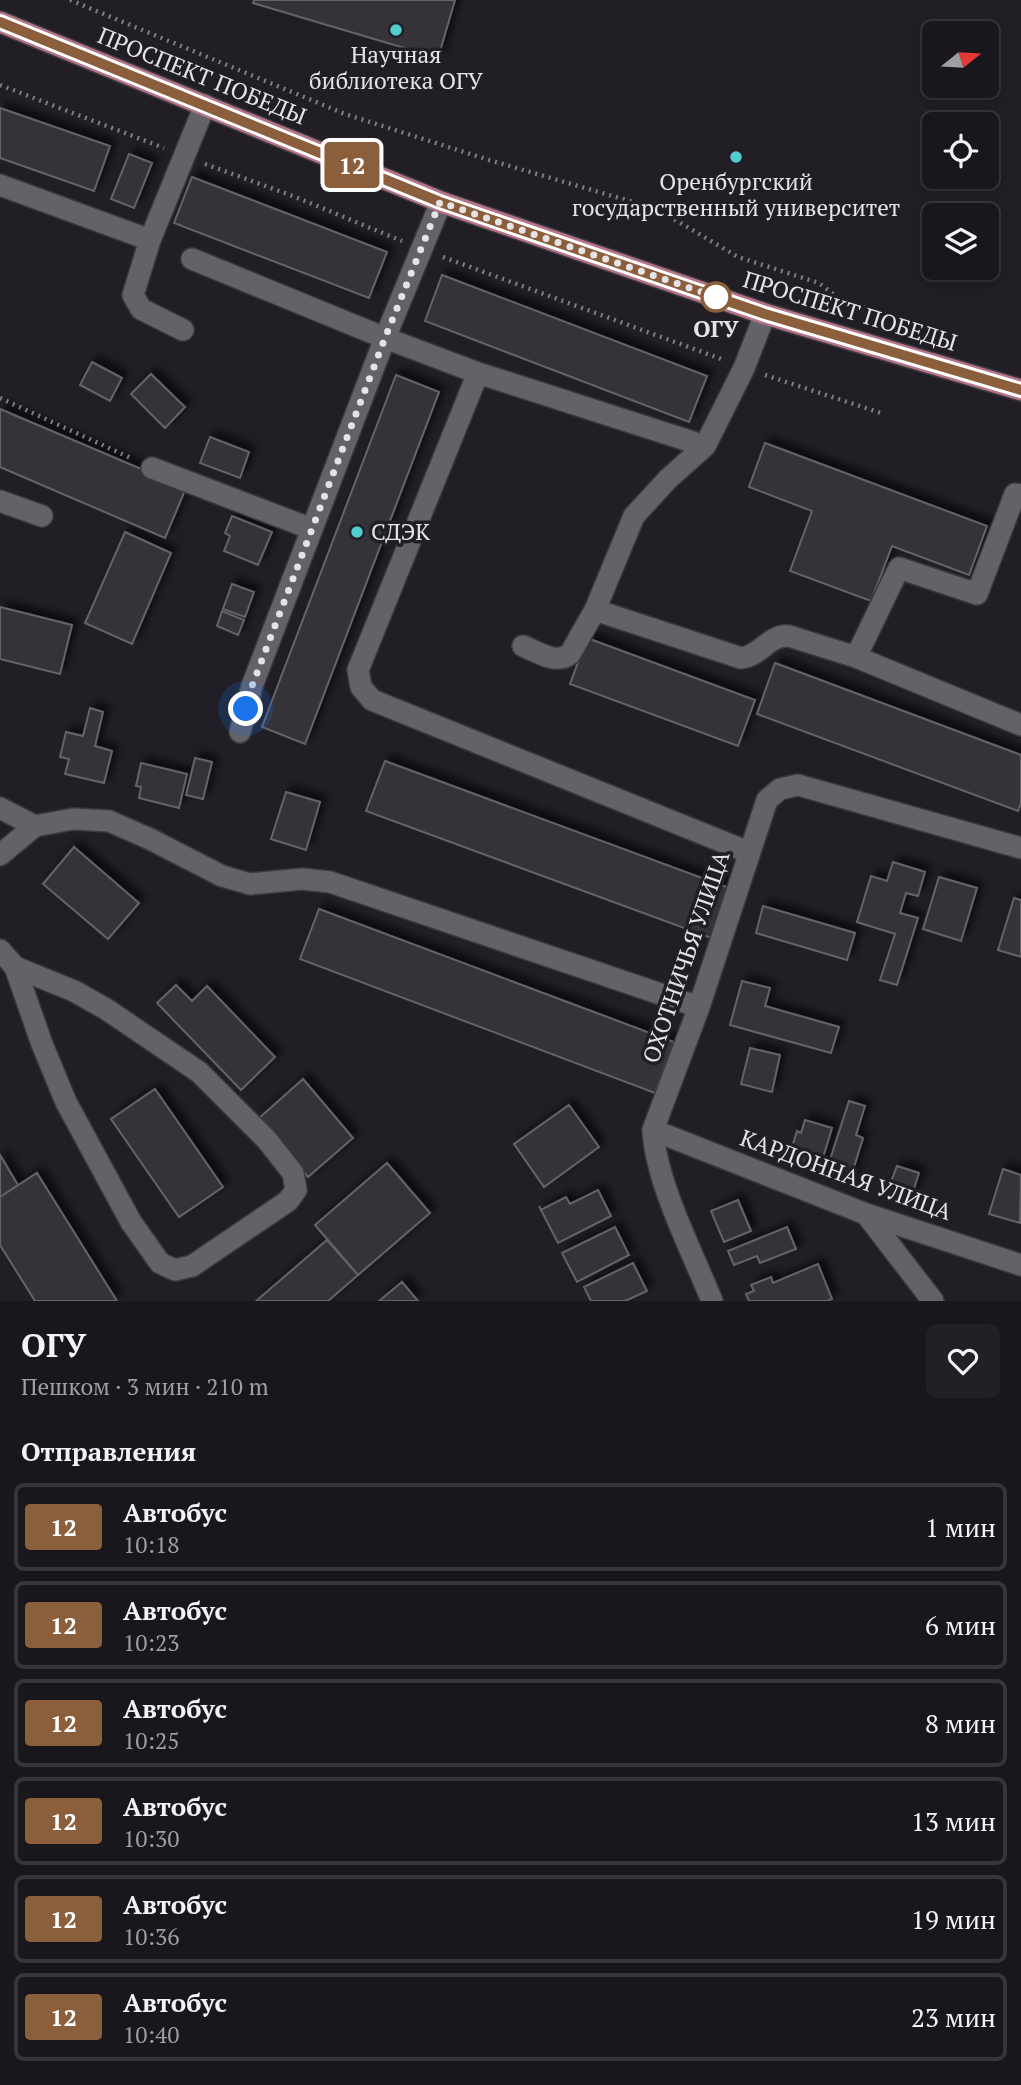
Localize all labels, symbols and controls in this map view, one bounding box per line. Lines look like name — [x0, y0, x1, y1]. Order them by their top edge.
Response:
street label: ПРОСПЕКТ ПОБЕДЫ — [93, 20, 311, 132]
north arrow — [922, 21, 999, 98]
map controls — [922, 21, 999, 280]
marker: Научная библиотека ОГУ — [388, 22, 404, 38]
place label: Научная библиотека ОГУ — [309, 39, 484, 96]
button: locate — [922, 112, 999, 189]
line badge: 12 — [320, 142, 384, 188]
text: 12 — [338, 149, 366, 181]
marker: Оренбургский государственный университет — [728, 149, 744, 165]
place label: Оренбургский государственный университет — [572, 166, 900, 223]
button: layers — [922, 203, 999, 280]
street label: ПРОСПЕКТ ПОБЕДЫ — [739, 263, 961, 358]
marker: ОГУ — [701, 282, 731, 312]
place label: ОГУ — [693, 313, 739, 344]
place label: СДЭК — [371, 516, 430, 547]
marker: СДЭК — [349, 524, 365, 540]
your location — [228, 691, 263, 726]
street label: ОХОТНИЧЬЯ УЛИЦА — [635, 846, 736, 1067]
street label: КАРДОННАЯ УЛИЦА — [736, 1122, 957, 1227]
text: ОГУ — [21, 1323, 86, 1366]
button: heart — [926, 1324, 1000, 1398]
text: Пешком · 3 мин · 210 m — [21, 1371, 268, 1402]
text: Отправления — [21, 1434, 196, 1468]
text: Автобус — [123, 1495, 227, 1529]
text: 1 мин — [925, 1510, 996, 1544]
text: 12 — [50, 1511, 77, 1543]
text: 10:18 — [123, 1529, 180, 1560]
text: Автобус — [123, 1593, 227, 1627]
text: 6 мин — [925, 1608, 996, 1642]
text: 12 — [50, 1609, 77, 1641]
text: 10:23 — [123, 1627, 180, 1658]
text: Автобус — [123, 1691, 227, 1725]
text: 8 мин — [925, 1706, 996, 1740]
text: 12 — [50, 1707, 77, 1739]
text: 10:25 — [123, 1725, 180, 1756]
text: Автобус — [123, 1789, 227, 1823]
text: 13 мин — [911, 1804, 996, 1838]
text: 12 — [50, 1805, 77, 1837]
text: 10:30 — [123, 1823, 180, 1854]
text: Автобус — [123, 1887, 227, 1921]
text: 19 мин — [911, 1902, 996, 1936]
text: 12 — [50, 1903, 77, 1935]
text: 10:36 — [123, 1921, 180, 1952]
text: Автобус — [123, 1985, 227, 2019]
text: 23 мин — [911, 2000, 996, 2034]
text: 12 — [50, 2001, 77, 2033]
text: 10:40 — [123, 2019, 180, 2050]

